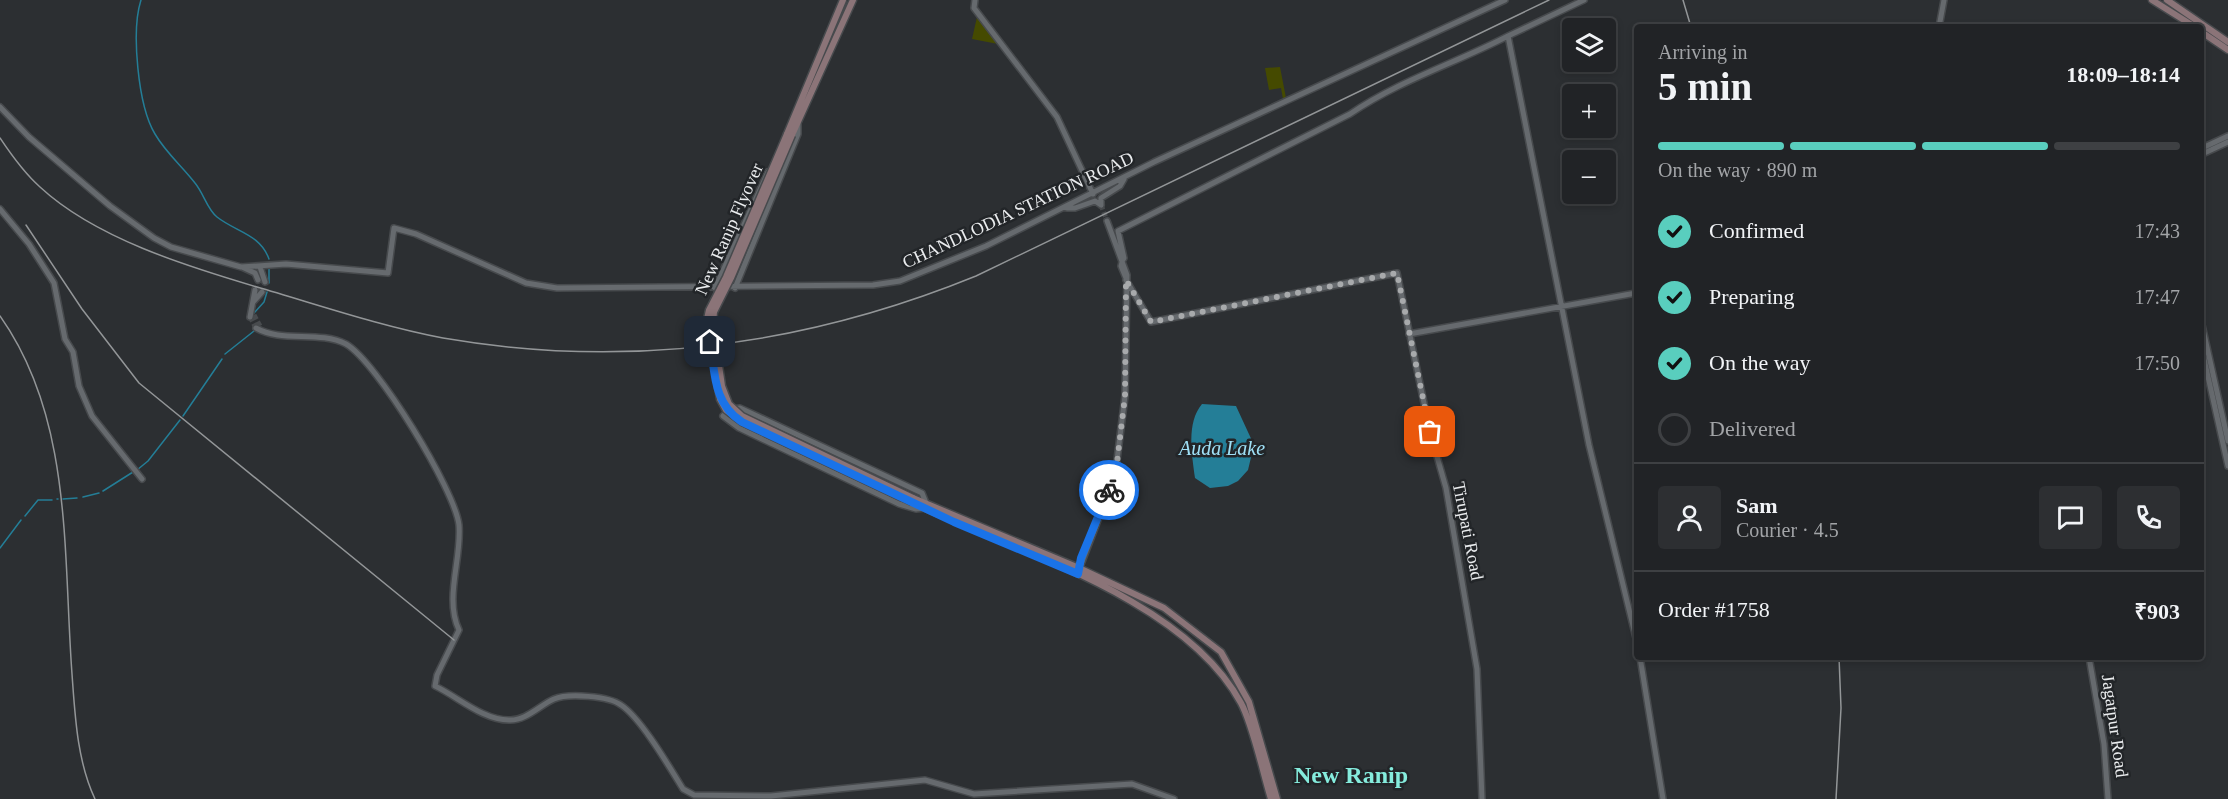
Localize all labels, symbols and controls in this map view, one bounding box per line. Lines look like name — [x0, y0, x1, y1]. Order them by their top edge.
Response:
map controls — [1562, 18, 1616, 204]
button: layers — [1562, 18, 1616, 72]
text: Arriving in — [1658, 41, 1747, 63]
text: 18:09–18:14 — [2066, 62, 2180, 87]
text: 5 min — [1658, 65, 1752, 108]
button: + — [1562, 84, 1616, 138]
street label: CHANDLODIA STATION ROAD — [899, 148, 1137, 272]
button: − — [1562, 150, 1616, 204]
text: On the way · 890 m — [1658, 159, 1817, 181]
street label: New Ranip Flyover — [691, 160, 767, 298]
icon: check — [1658, 215, 1691, 248]
text: Confirmed — [1709, 218, 1804, 243]
text: 17:43 — [2134, 220, 2180, 242]
icon: check — [1658, 281, 1691, 314]
text: Preparing — [1709, 284, 1795, 309]
text: 17:47 — [2134, 286, 2180, 308]
pin — [684, 316, 735, 367]
icon: home — [693, 325, 726, 358]
icon: check — [1658, 347, 1691, 380]
text: On the way — [1709, 350, 1810, 375]
text: 17:50 — [2134, 352, 2180, 374]
pin — [1404, 406, 1455, 457]
icon: bag — [1413, 415, 1446, 448]
text: Delivered — [1709, 416, 1796, 441]
water label: Auda Lake — [1177, 437, 1265, 459]
courier — [1079, 460, 1139, 520]
icon: bike — [1093, 474, 1126, 507]
street label: Tirupati Road — [1449, 480, 1487, 582]
button: person — [1658, 486, 1721, 549]
button: chat — [2039, 486, 2102, 549]
button: phone — [2117, 486, 2180, 549]
text: Sam — [1736, 493, 1778, 518]
text: Courier · 4.5 — [1736, 519, 1839, 541]
text: Order #1758 — [1658, 597, 1770, 622]
text: ₹903 — [2134, 599, 2180, 624]
street label: Jagatpur Road — [2098, 673, 2132, 779]
district label: New Ranip — [1294, 762, 1408, 788]

